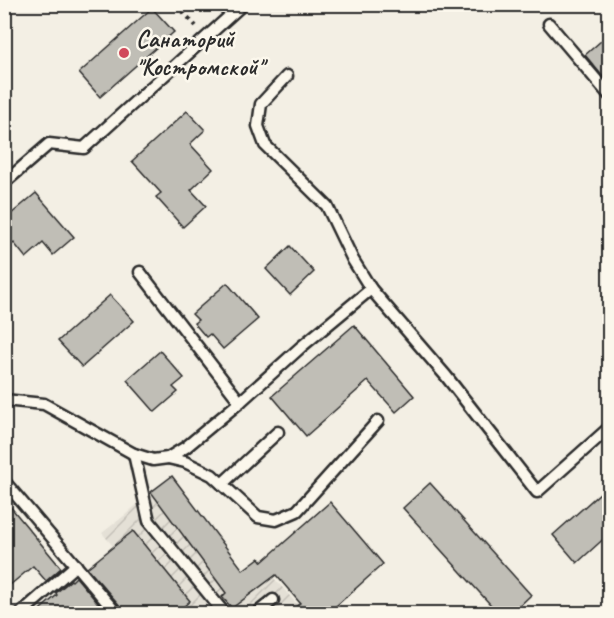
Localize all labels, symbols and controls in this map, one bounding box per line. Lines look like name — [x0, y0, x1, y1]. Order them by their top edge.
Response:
place label: Санаторий "Костромской" — [136, 24, 268, 82]
marker: Санаторий "Костромской" — [117, 46, 131, 60]

